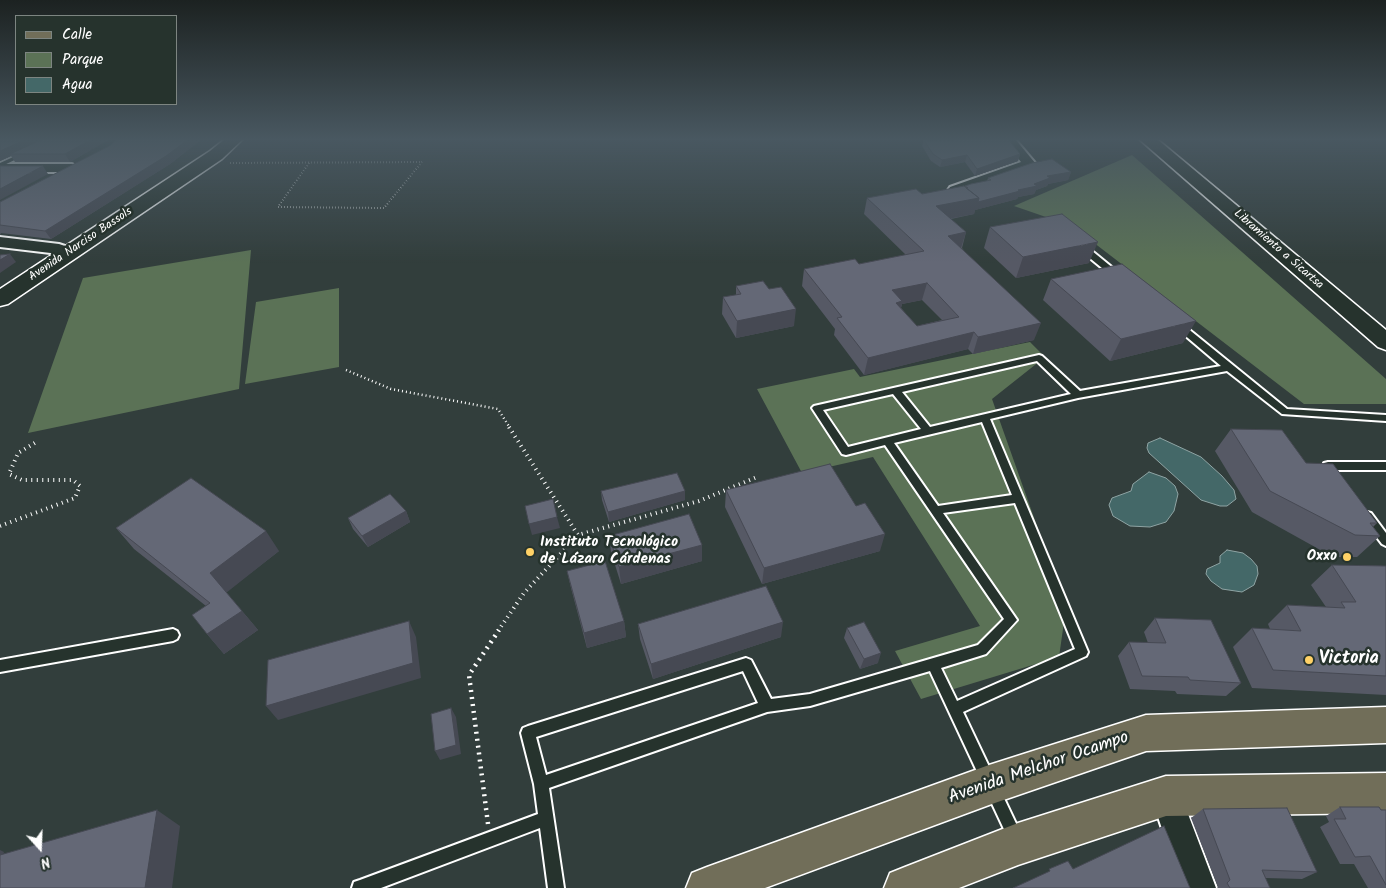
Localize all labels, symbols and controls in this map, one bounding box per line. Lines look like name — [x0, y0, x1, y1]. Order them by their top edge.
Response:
legend — [15, 15, 178, 105]
text: Calle — [62, 23, 92, 47]
text: Parque — [62, 48, 103, 72]
text: Agua — [62, 73, 93, 97]
street label: Avenida Narciso Bassols — [27, 205, 135, 285]
street label: Libramiento a Sicartsa — [1230, 207, 1326, 293]
place label: Instituto Tecnológico de Lázaro Cárdenas — [540, 534, 678, 569]
marker: Instituto Tecnológico de Lázaro Cárdenas — [524, 546, 536, 558]
place label: Oxxo — [1307, 548, 1337, 566]
marker: Oxxo — [1341, 551, 1353, 563]
place label: Victoria — [1319, 649, 1379, 671]
marker: Victoria — [1303, 654, 1315, 666]
street label: Avenida Melchor Ocampo — [946, 728, 1132, 810]
north arrow — [15, 823, 65, 873]
text: N — [37, 850, 53, 874]

